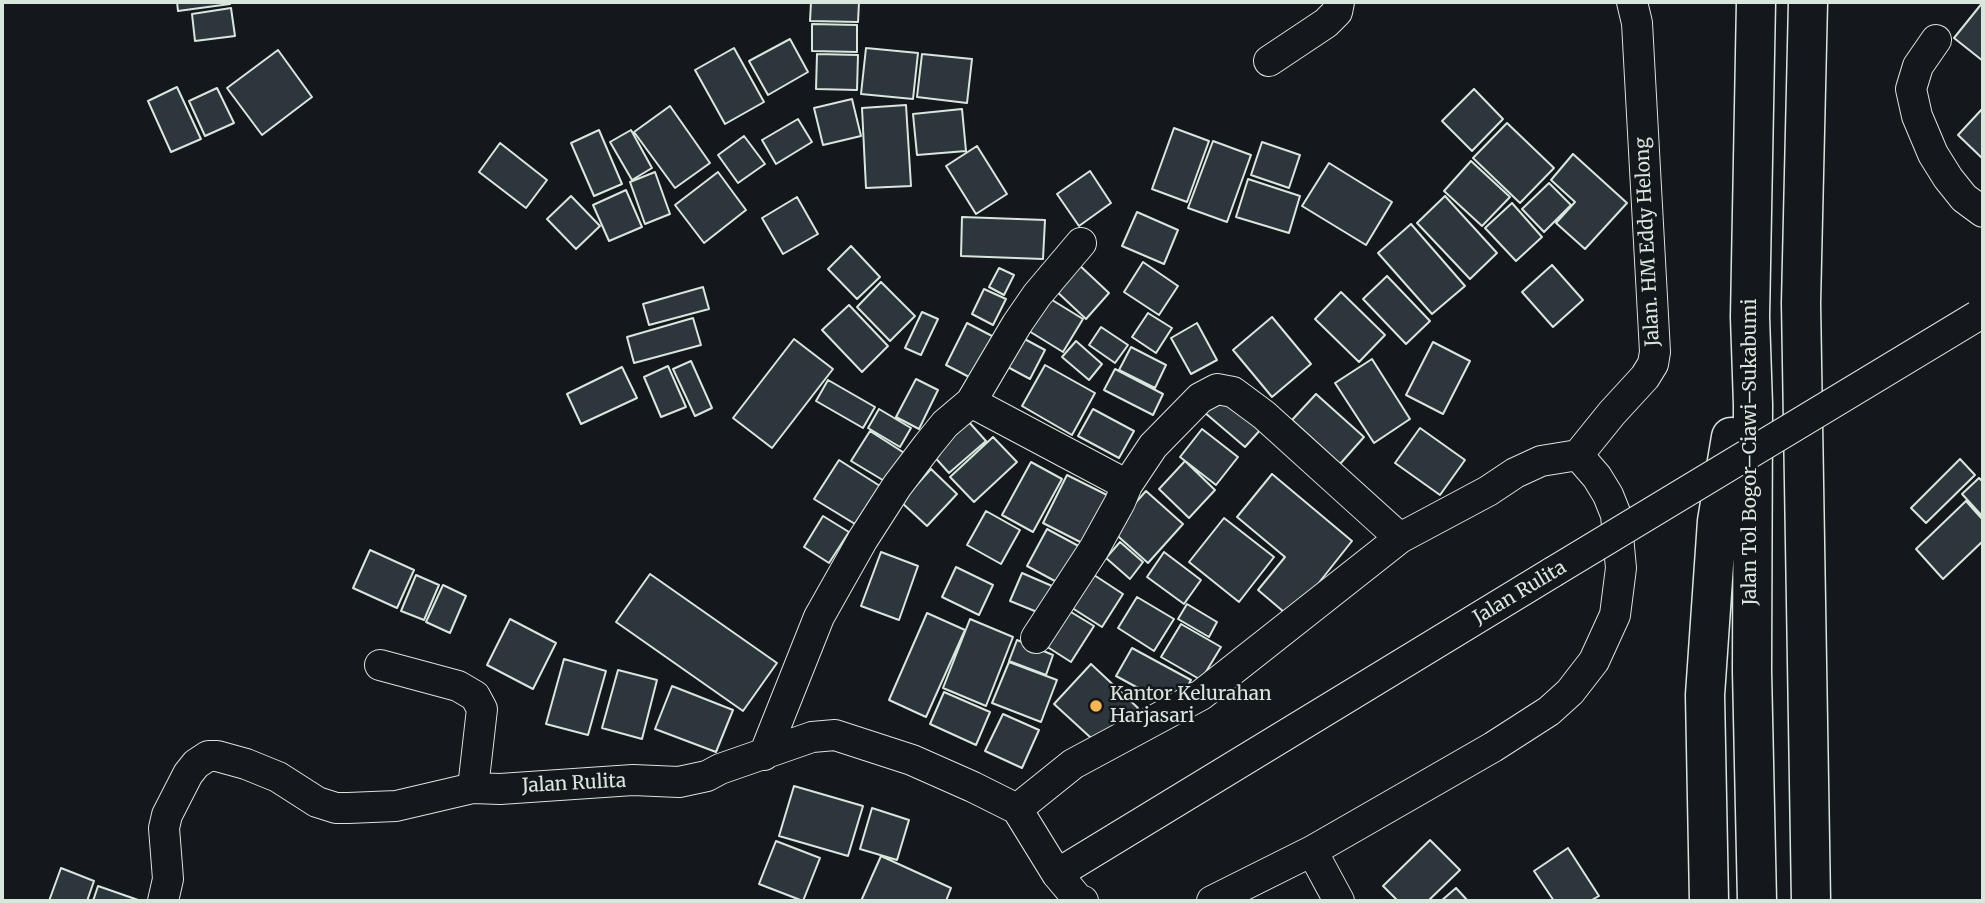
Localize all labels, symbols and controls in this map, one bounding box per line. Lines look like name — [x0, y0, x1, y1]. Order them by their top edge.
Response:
street label: Jalan. HM Eddy Helong — [1631, 137, 1665, 347]
street label: Jalan Tol Bogor–Ciawi–Sukabumi — [1740, 299, 1762, 605]
street label: Jalan Rulita — [1469, 556, 1571, 630]
place label: Kantor Kelurahan Harjasari — [1110, 684, 1272, 728]
marker: Kantor Kelurahan Harjasari — [1088, 698, 1104, 714]
street label: Jalan Rulita — [521, 770, 627, 798]

